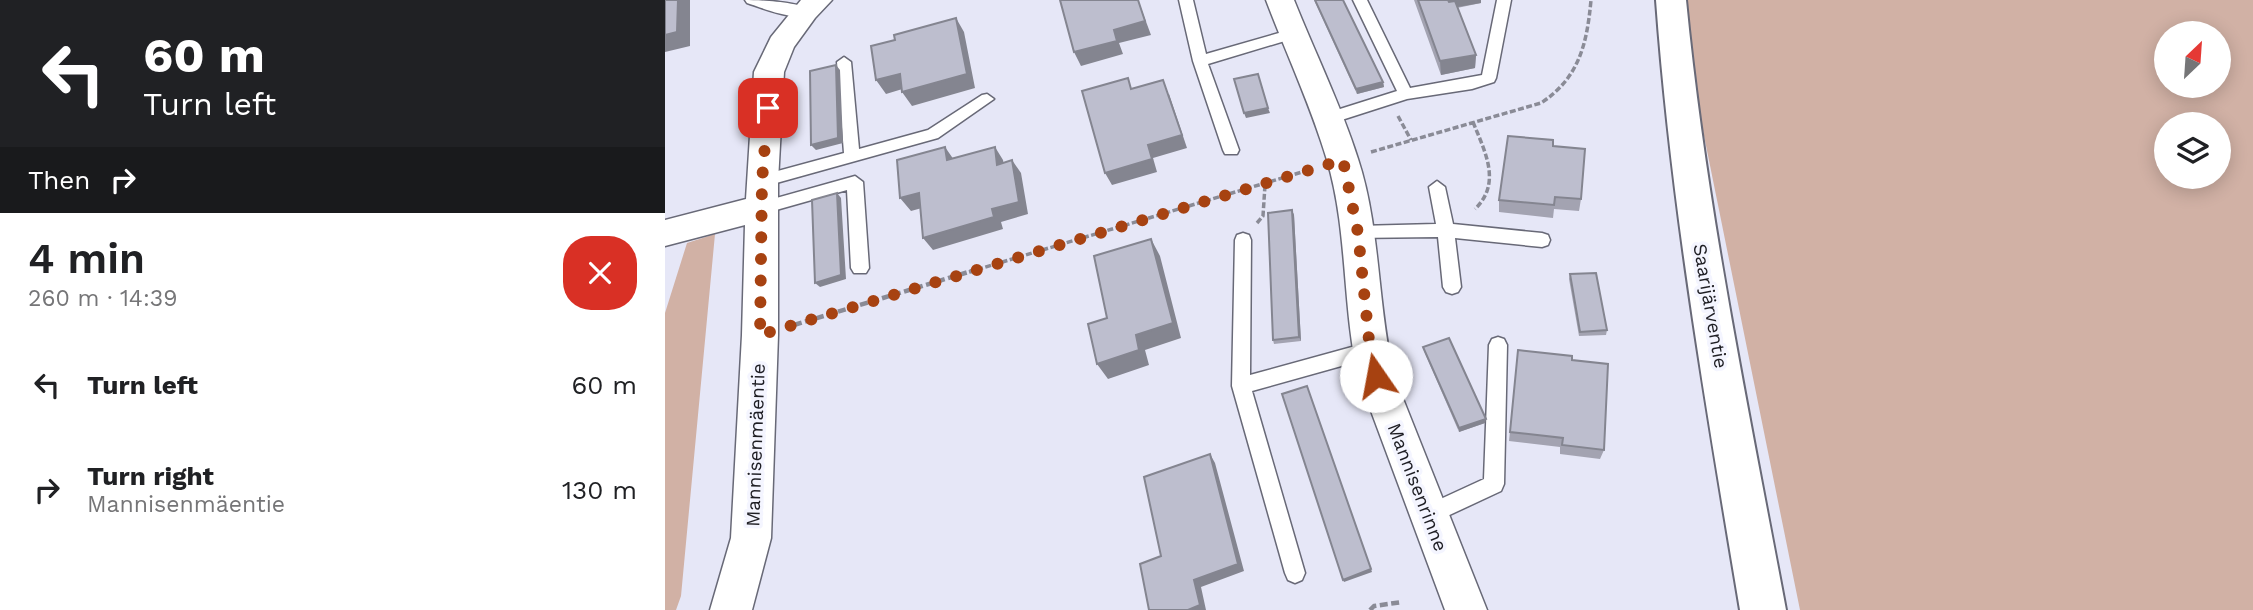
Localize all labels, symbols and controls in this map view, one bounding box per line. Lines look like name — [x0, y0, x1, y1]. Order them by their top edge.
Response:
north arrow — [2154, 21, 2231, 98]
map controls — [2154, 21, 2231, 189]
text: 60 m — [143, 26, 265, 84]
icon: left — [28, 28, 119, 119]
pin — [738, 78, 798, 138]
text: Turn left — [143, 85, 276, 123]
icon: arrive — [749, 89, 787, 127]
button: layers — [2154, 112, 2231, 189]
icon: right — [104, 161, 142, 199]
text: Then — [28, 165, 90, 195]
text: 4 min — [28, 234, 145, 283]
button: close — [563, 236, 637, 310]
street label: Saarijärventie — [1688, 242, 1733, 370]
text: 260 m · 14:39 — [28, 285, 177, 312]
position arrow — [1339, 339, 1413, 413]
street label: Mannisenmäentie — [741, 363, 770, 527]
icon: left — [28, 366, 66, 404]
text: Turn left — [87, 370, 198, 400]
text: 60 m — [571, 370, 637, 400]
street label: Mannisenrinne — [1383, 420, 1453, 555]
text: Turn right — [87, 461, 214, 491]
icon: right — [28, 471, 66, 509]
text: 130 m — [562, 475, 637, 505]
text: Mannisenmäentie — [87, 491, 285, 518]

